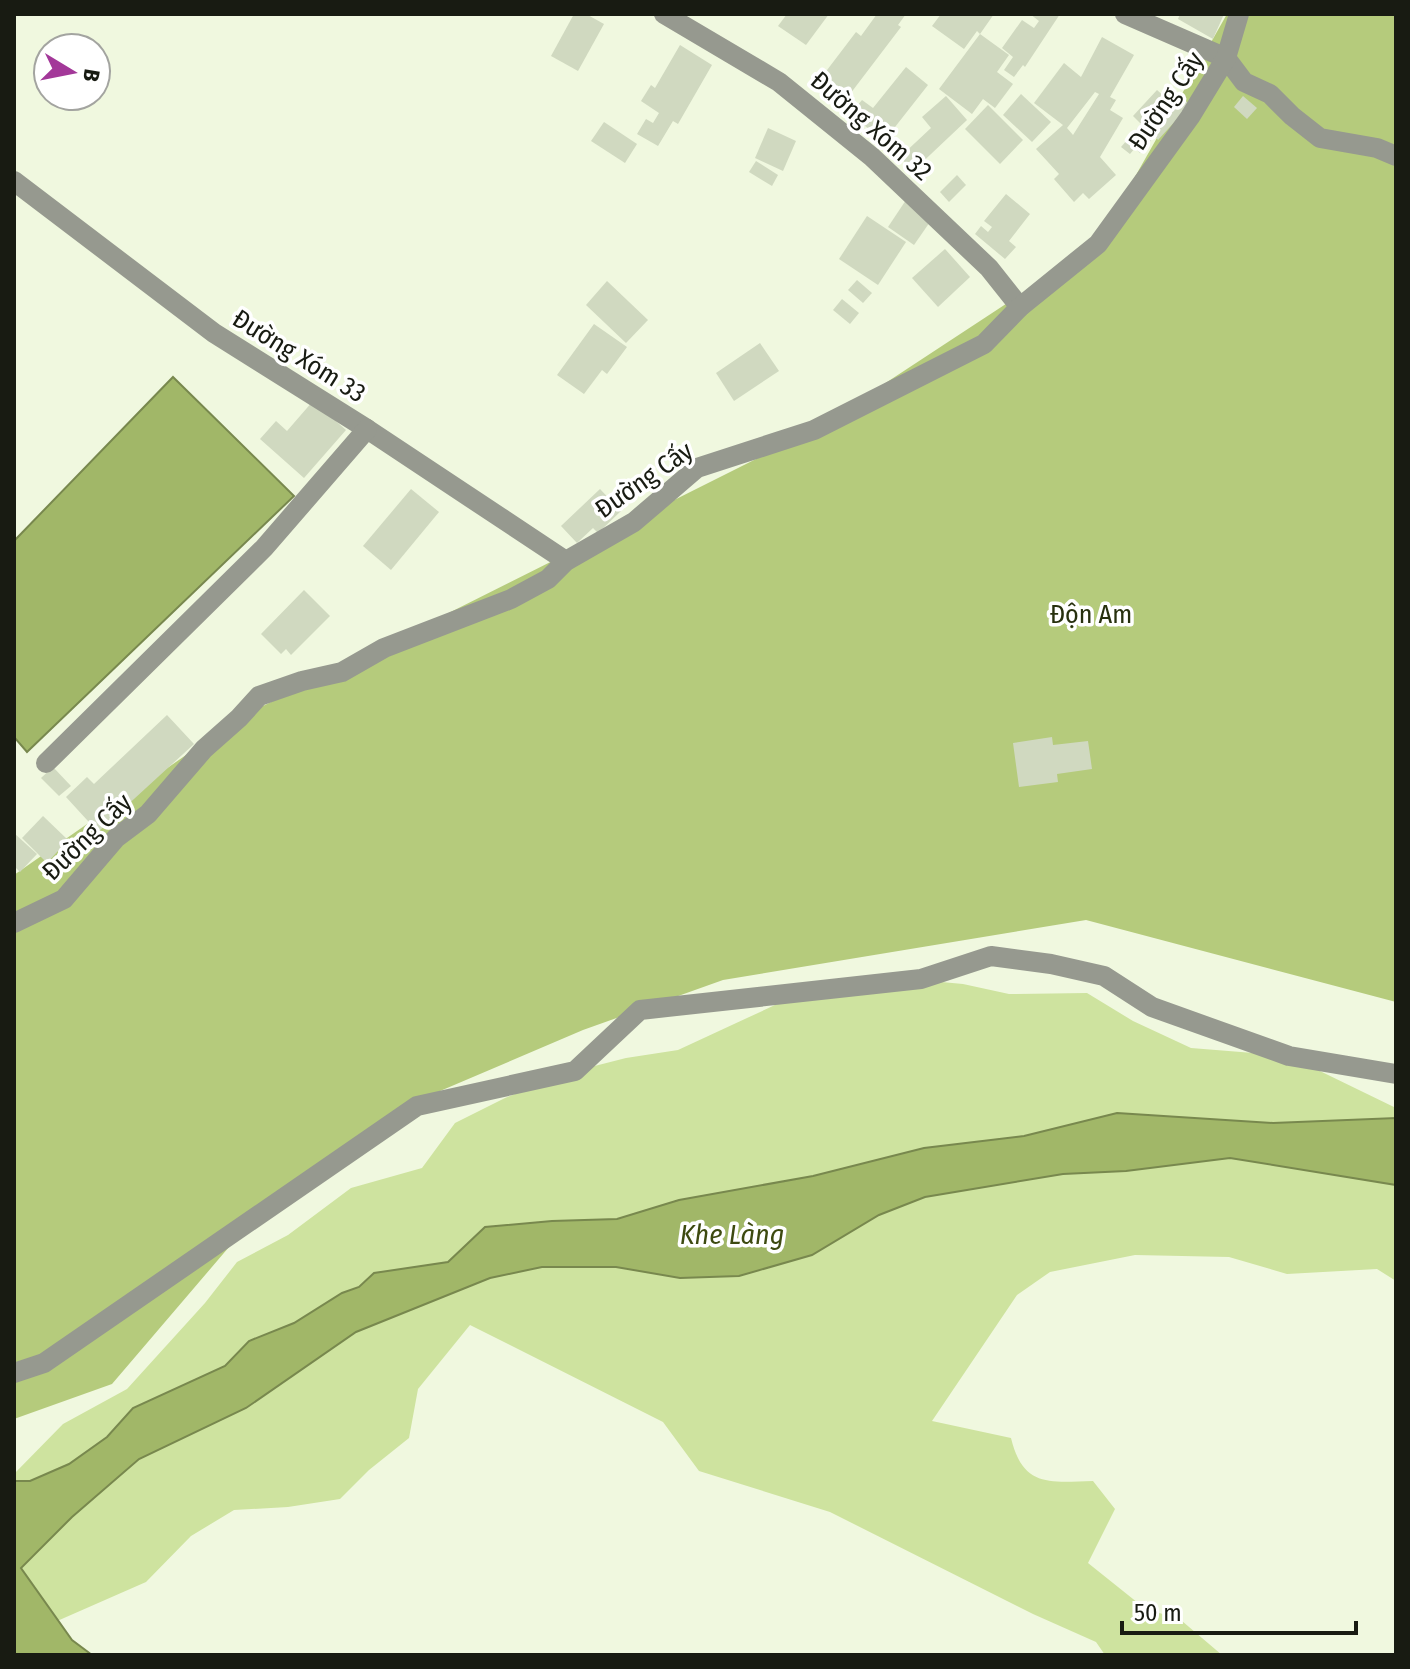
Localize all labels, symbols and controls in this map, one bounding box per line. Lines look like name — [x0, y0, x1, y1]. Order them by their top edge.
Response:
north arrow — [32, 32, 112, 112]
street label: Đường Cấy — [1122, 45, 1210, 156]
street label: Đường Xóm 32 — [804, 65, 938, 187]
text: B — [77, 67, 106, 84]
street label: Đường Xóm 33 — [227, 303, 371, 409]
street label: Đường Cấy — [589, 435, 699, 525]
park label: Độn Am — [1050, 599, 1132, 630]
street label: Đường Cấy — [36, 787, 138, 887]
water label: Khe Làng — [680, 1218, 784, 1251]
scale bar — [1122, 1585, 1356, 1635]
text: 50 m — [1134, 1599, 1182, 1627]

